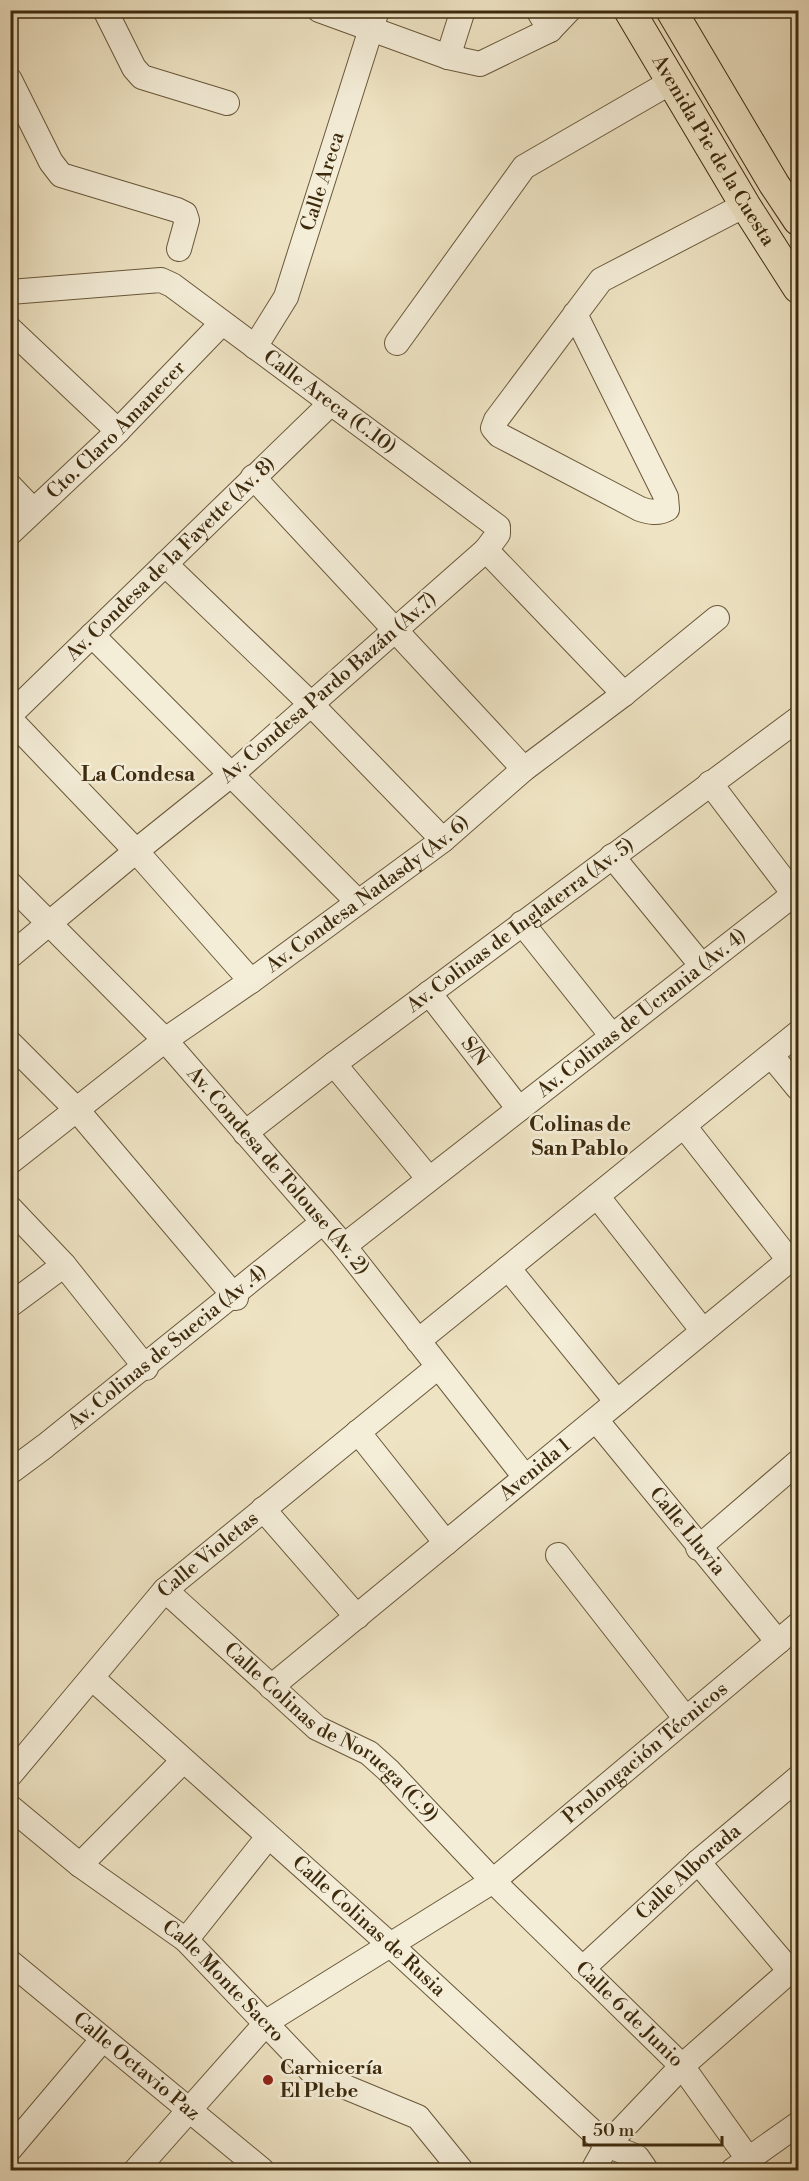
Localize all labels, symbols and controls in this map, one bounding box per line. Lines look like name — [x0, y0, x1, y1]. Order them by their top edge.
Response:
street label: Avenida Pie de la Cuesta — [646, 50, 781, 252]
street label: Calle Areca — [295, 128, 350, 234]
street label: Calle Areca (C.10) — [258, 344, 401, 460]
street label: Cto. Claro Amanecer — [41, 355, 191, 505]
street label: Av. Condesa de la Fayette (Av. 8) — [60, 451, 281, 667]
street label: Av. Condesa Pardo Bazán (Av.7) — [215, 587, 442, 790]
district label: La Condesa — [81, 762, 196, 788]
street label: Av. Condesa Nadasdy (Av. 6) — [260, 810, 475, 979]
street label: Av. Colinas de Inglaterra (Av. 5) — [401, 832, 639, 1019]
street label: Av. Colinas de Ucrania (Av. 4) — [531, 923, 752, 1104]
street label: S/N — [455, 1032, 494, 1071]
street label: Av. Condesa de Tolouse (Av. 2) — [181, 1061, 375, 1280]
district label: Colinas de San Pablo — [529, 1112, 631, 1162]
street label: Av. Colinas de Suecia (Av .4) — [62, 1260, 272, 1436]
street label: Avenida 1 — [493, 1433, 576, 1507]
street label: Calle Lluvia — [644, 1482, 732, 1581]
street label: Calle Violetas — [152, 1506, 264, 1603]
street label: Calle Colinas de Noruega (C.9) — [219, 1637, 444, 1828]
street label: Prolongación Técnicos — [558, 1677, 733, 1830]
street label: Calle Alborada — [631, 1818, 747, 1925]
street label: Calle Colinas de Rusia — [287, 1850, 452, 2003]
street label: Calle Monte Sacro — [157, 1915, 290, 2048]
street label: Calle 6 de Junio — [570, 1956, 689, 2073]
street label: Calle Octavio Paz — [68, 2007, 205, 2126]
place label: Carnicería El Plebe — [280, 2056, 383, 2104]
marker: Carnicería El Plebe — [261, 2073, 275, 2087]
scale bar — [584, 2109, 722, 2147]
text: 50 m — [593, 2119, 635, 2142]

